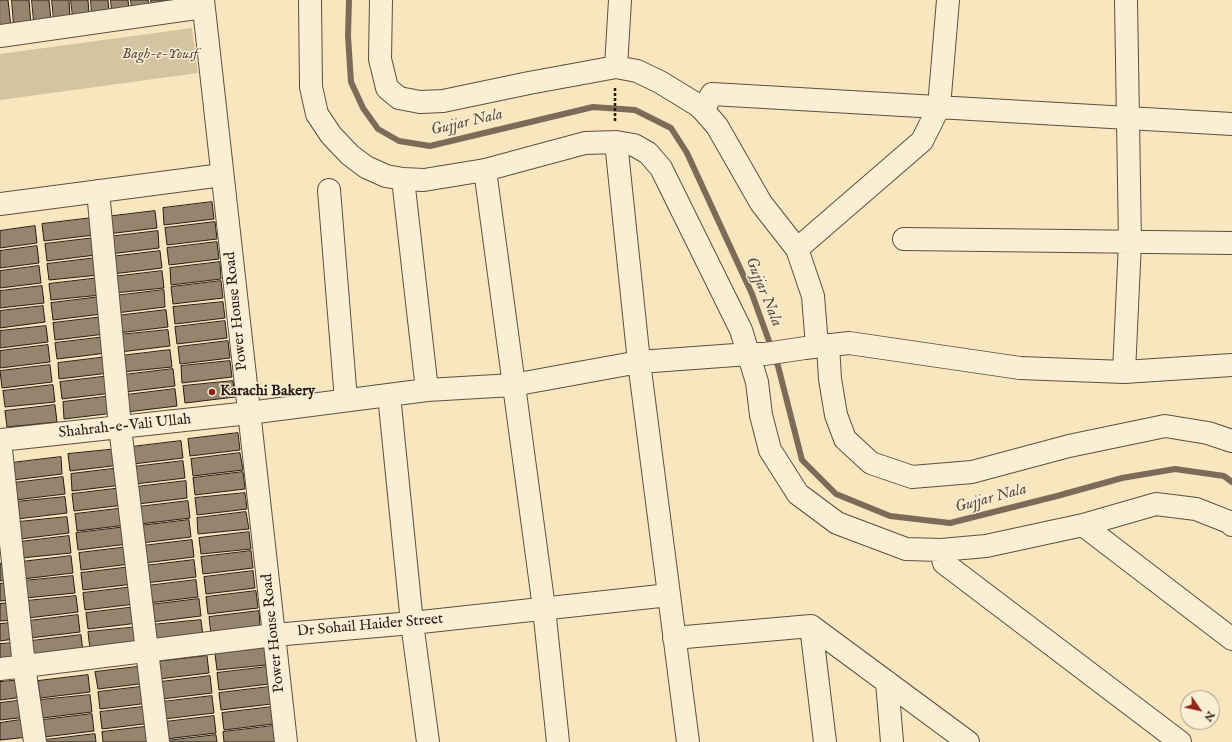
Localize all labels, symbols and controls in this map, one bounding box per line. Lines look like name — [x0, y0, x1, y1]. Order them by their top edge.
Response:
park label: Bagh-e-Yousf — [122, 46, 198, 64]
water label: Gujjar Nala — [429, 105, 505, 141]
street label: Power House Road — [222, 251, 252, 371]
water label: Gujjar Nala — [740, 254, 786, 330]
place label: Karachi Bakery — [220, 383, 315, 401]
marker: Karachi Bakery — [207, 387, 217, 397]
street label: Shahrah-e-Vali Ullah — [58, 411, 192, 443]
water label: Gujjar Nala — [953, 480, 1029, 518]
street label: Power House Road — [259, 573, 289, 693]
street label: Dr Sohail Haider Street — [296, 611, 444, 641]
north arrow — [1180, 690, 1220, 730]
text: N — [1201, 708, 1218, 724]

